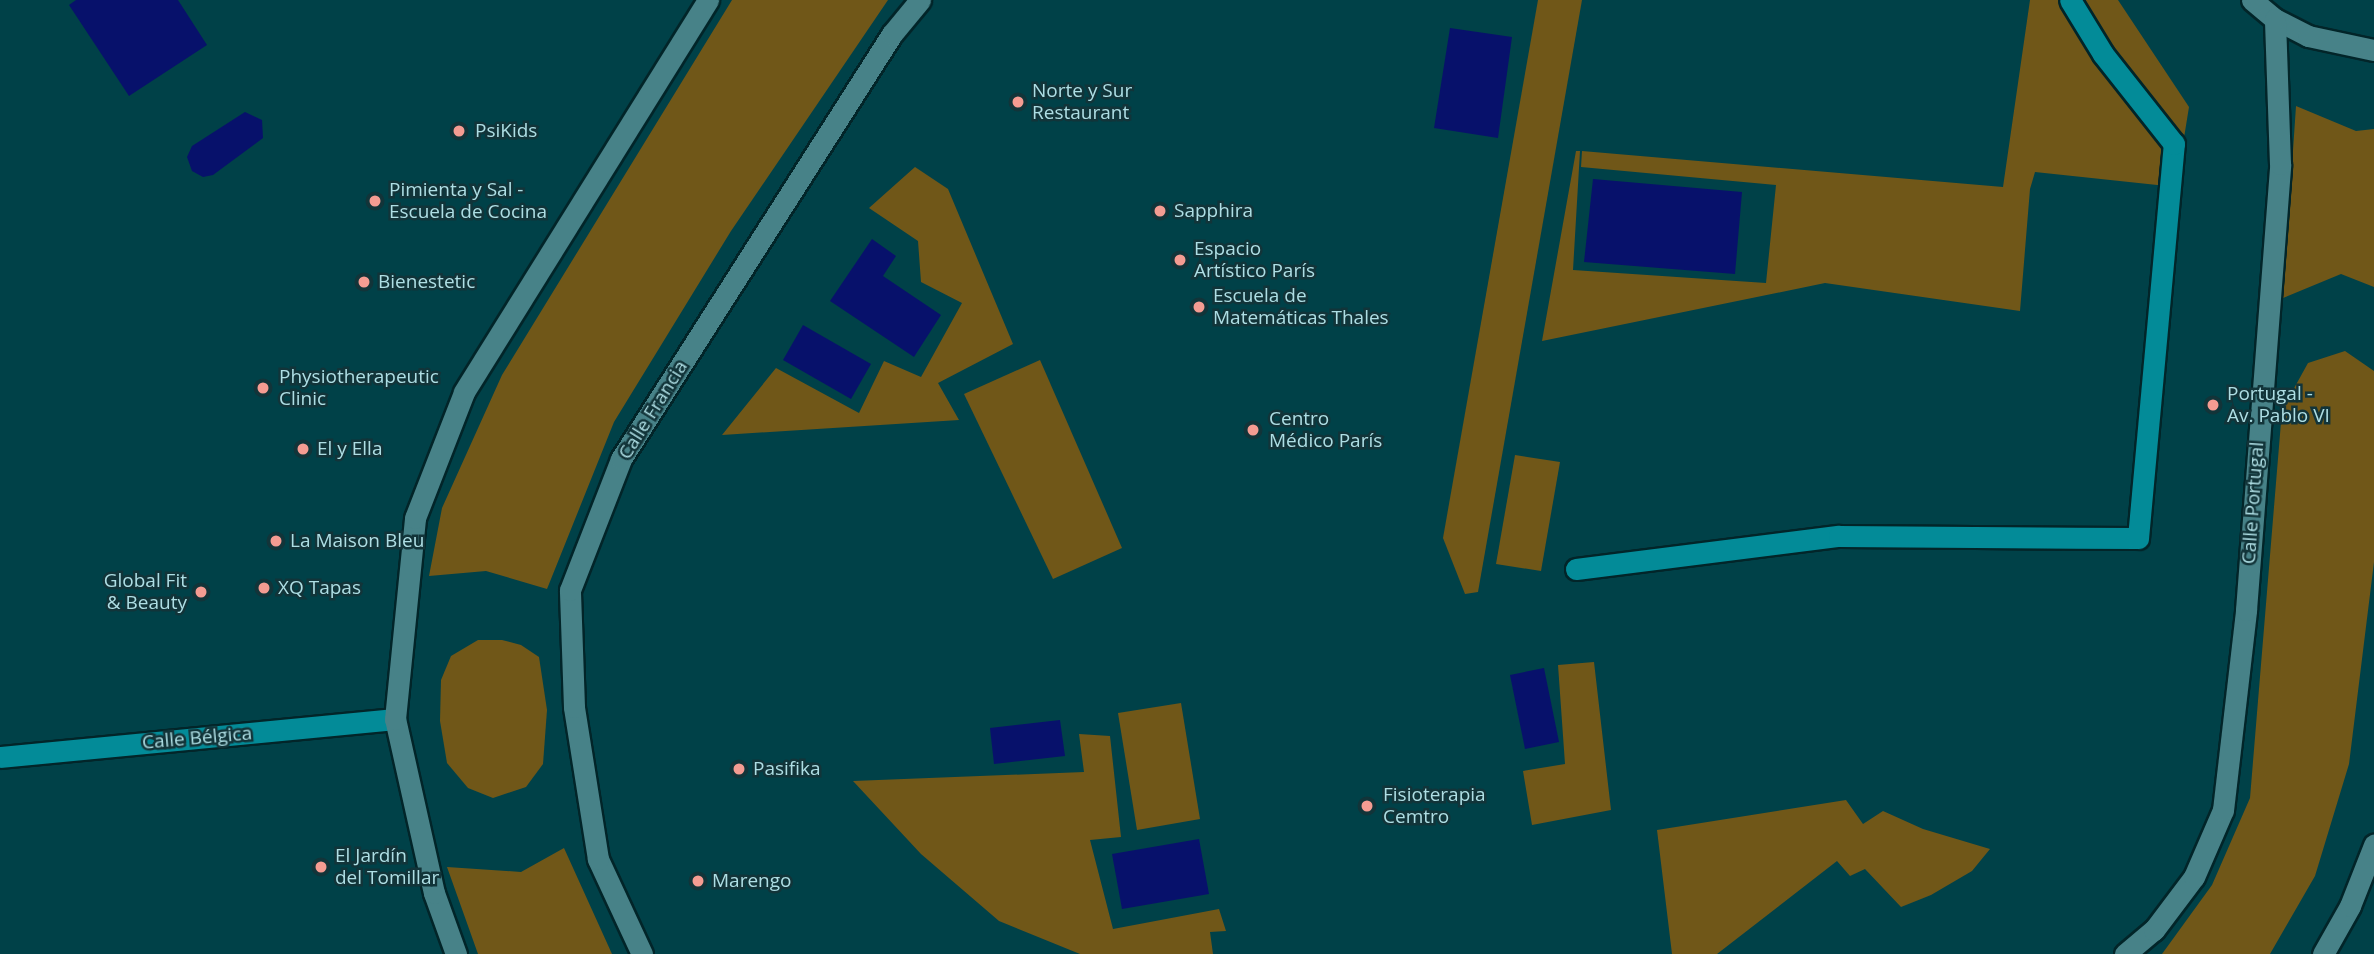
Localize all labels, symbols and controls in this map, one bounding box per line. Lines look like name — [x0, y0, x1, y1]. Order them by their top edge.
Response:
place label: Norte y Sur Restaurant — [1032, 80, 1132, 124]
marker: Norte y Sur Restaurant — [1010, 94, 1026, 110]
place label: PsiKids — [475, 120, 537, 142]
marker: PsiKids — [449, 121, 469, 141]
place label: Pimienta y Sal - Escuela de Cocina — [389, 179, 547, 223]
marker: Pimienta y Sal - Escuela de Cocina — [367, 193, 383, 209]
place label: Sapphira — [1174, 200, 1253, 222]
marker: Sapphira — [1152, 203, 1168, 219]
place label: Espacio Artístico París — [1194, 238, 1315, 282]
marker: Espacio Artístico París — [1172, 252, 1188, 268]
place label: Bienestetic — [378, 271, 475, 293]
marker: Bienestetic — [356, 274, 372, 290]
place label: Escuela de Matemáticas Thales — [1213, 285, 1389, 329]
marker: Escuela de Matemáticas Thales — [1191, 299, 1207, 315]
street label: Calle Francia — [614, 356, 692, 464]
place label: Physiotherapeutic Clinic — [279, 366, 439, 410]
marker: Physiotherapeutic Clinic — [253, 378, 273, 398]
place label: Portugal - Av. Pablo VI — [2227, 383, 2330, 427]
marker: Portugal - Av. Pablo VI — [2205, 397, 2221, 413]
place label: Centro Médico París — [1269, 408, 1382, 452]
marker: Centro Médico París — [1243, 420, 1263, 440]
place label: El y Ella — [317, 438, 382, 460]
marker: El y Ella — [295, 441, 311, 457]
street label: Calle Portugal — [2237, 441, 2269, 565]
place label: La Maison Bleu — [290, 530, 424, 552]
marker: La Maison Bleu — [268, 533, 284, 549]
place label: Global Fit & Beauty — [104, 570, 187, 614]
place label: XQ Tapas — [278, 577, 361, 599]
marker: XQ Tapas — [256, 580, 272, 596]
marker: Global Fit & Beauty — [193, 584, 209, 600]
street label: Calle Bélgica — [141, 722, 253, 754]
place label: Pasifika — [753, 758, 821, 780]
marker: Pasifika — [731, 761, 747, 777]
place label: Fisioterapia Cemtro — [1383, 784, 1486, 828]
marker: Fisioterapia Cemtro — [1357, 796, 1377, 816]
place label: El Jardín del Tomillar — [335, 845, 439, 889]
marker: El Jardín del Tomillar — [313, 859, 329, 875]
place label: Marengo — [712, 870, 791, 892]
marker: Marengo — [690, 873, 706, 889]

